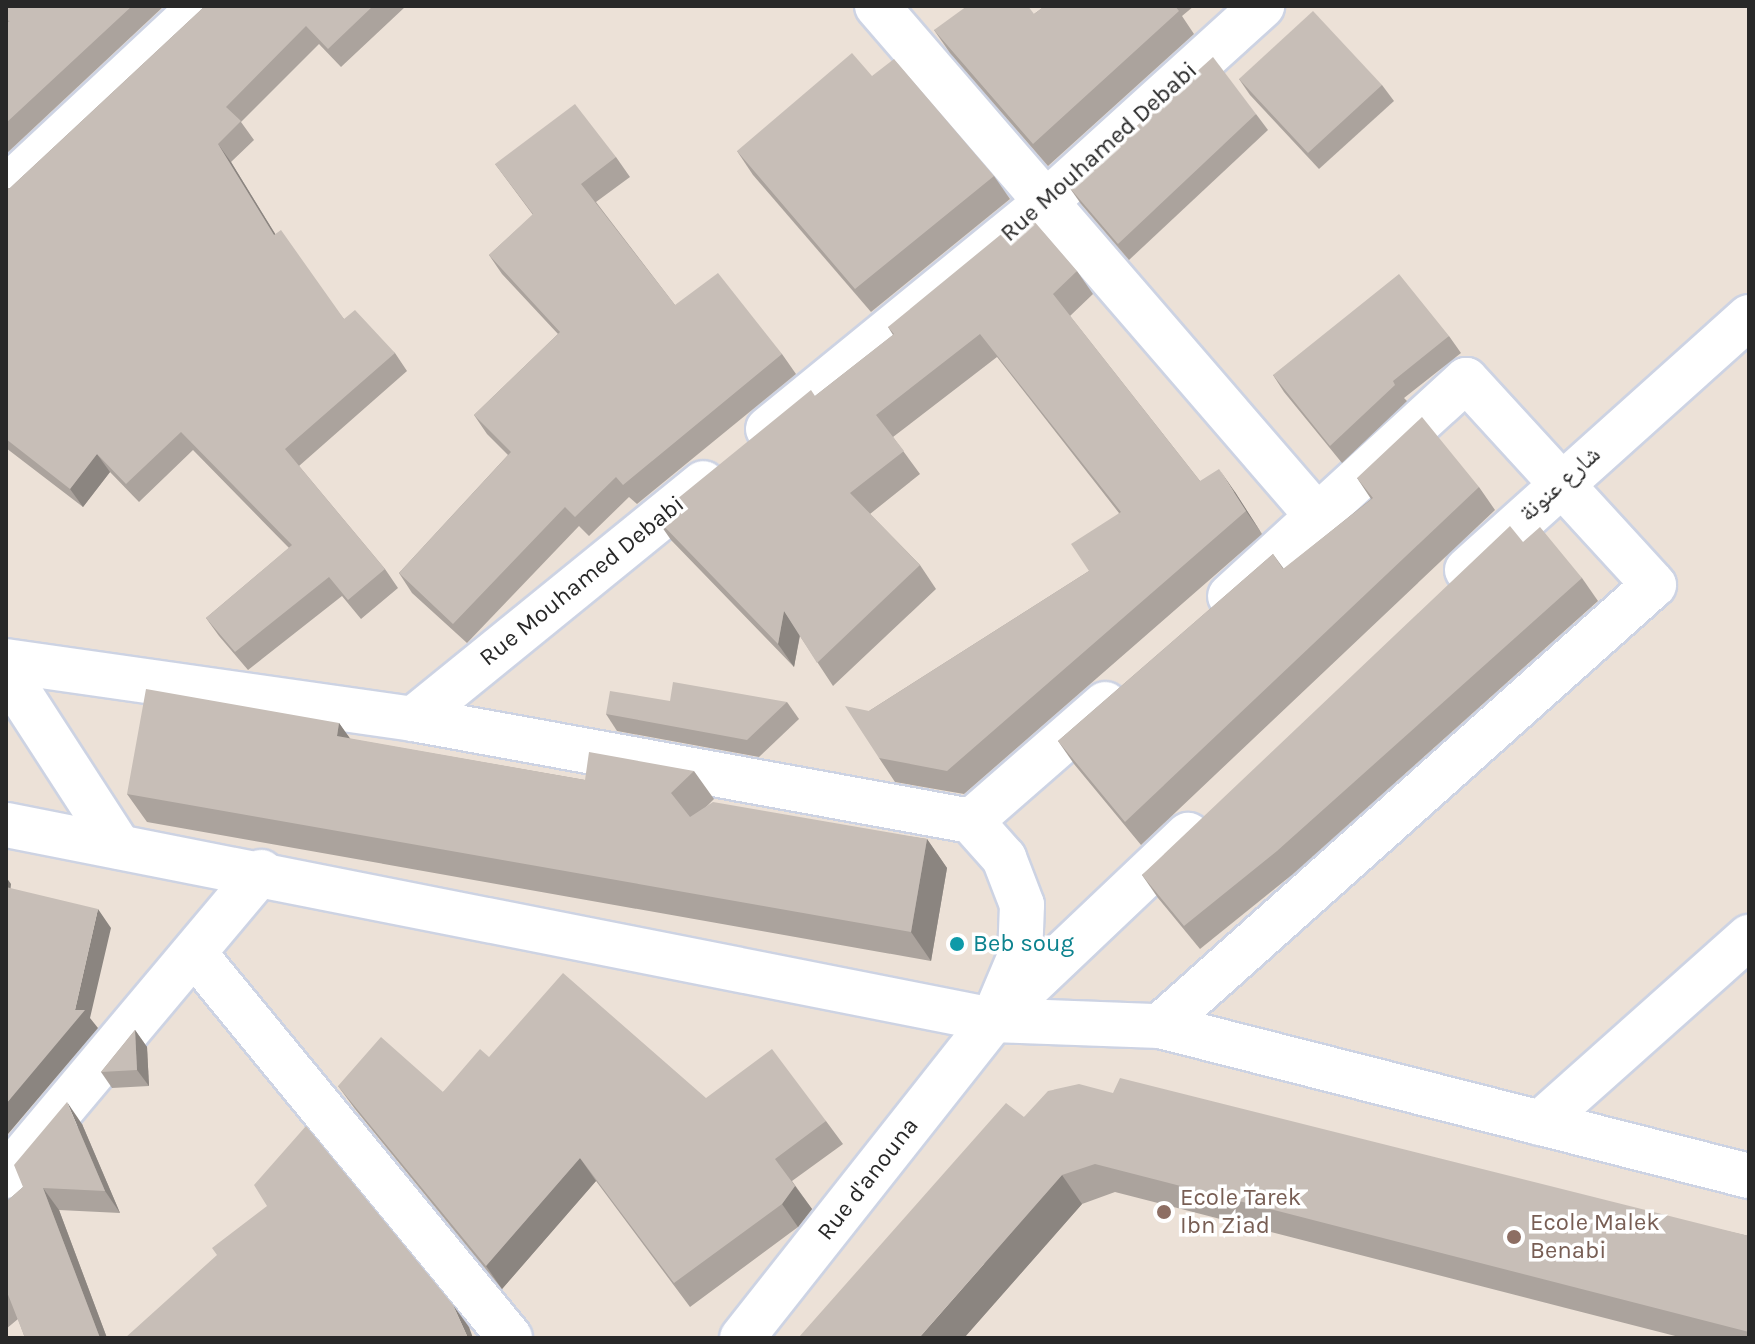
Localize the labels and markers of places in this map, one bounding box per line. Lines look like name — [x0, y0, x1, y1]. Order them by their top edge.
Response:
place label: Beb soug — [973, 930, 1074, 958]
marker: Beb soug — [948, 935, 966, 953]
place label: Ecole Tarek Ibn Ziad — [1180, 1184, 1301, 1240]
marker: Ecole Tarek Ibn Ziad — [1155, 1203, 1173, 1221]
place label: Ecole Malek Benabi — [1530, 1209, 1660, 1265]
marker: Ecole Malek Benabi — [1505, 1228, 1523, 1246]

